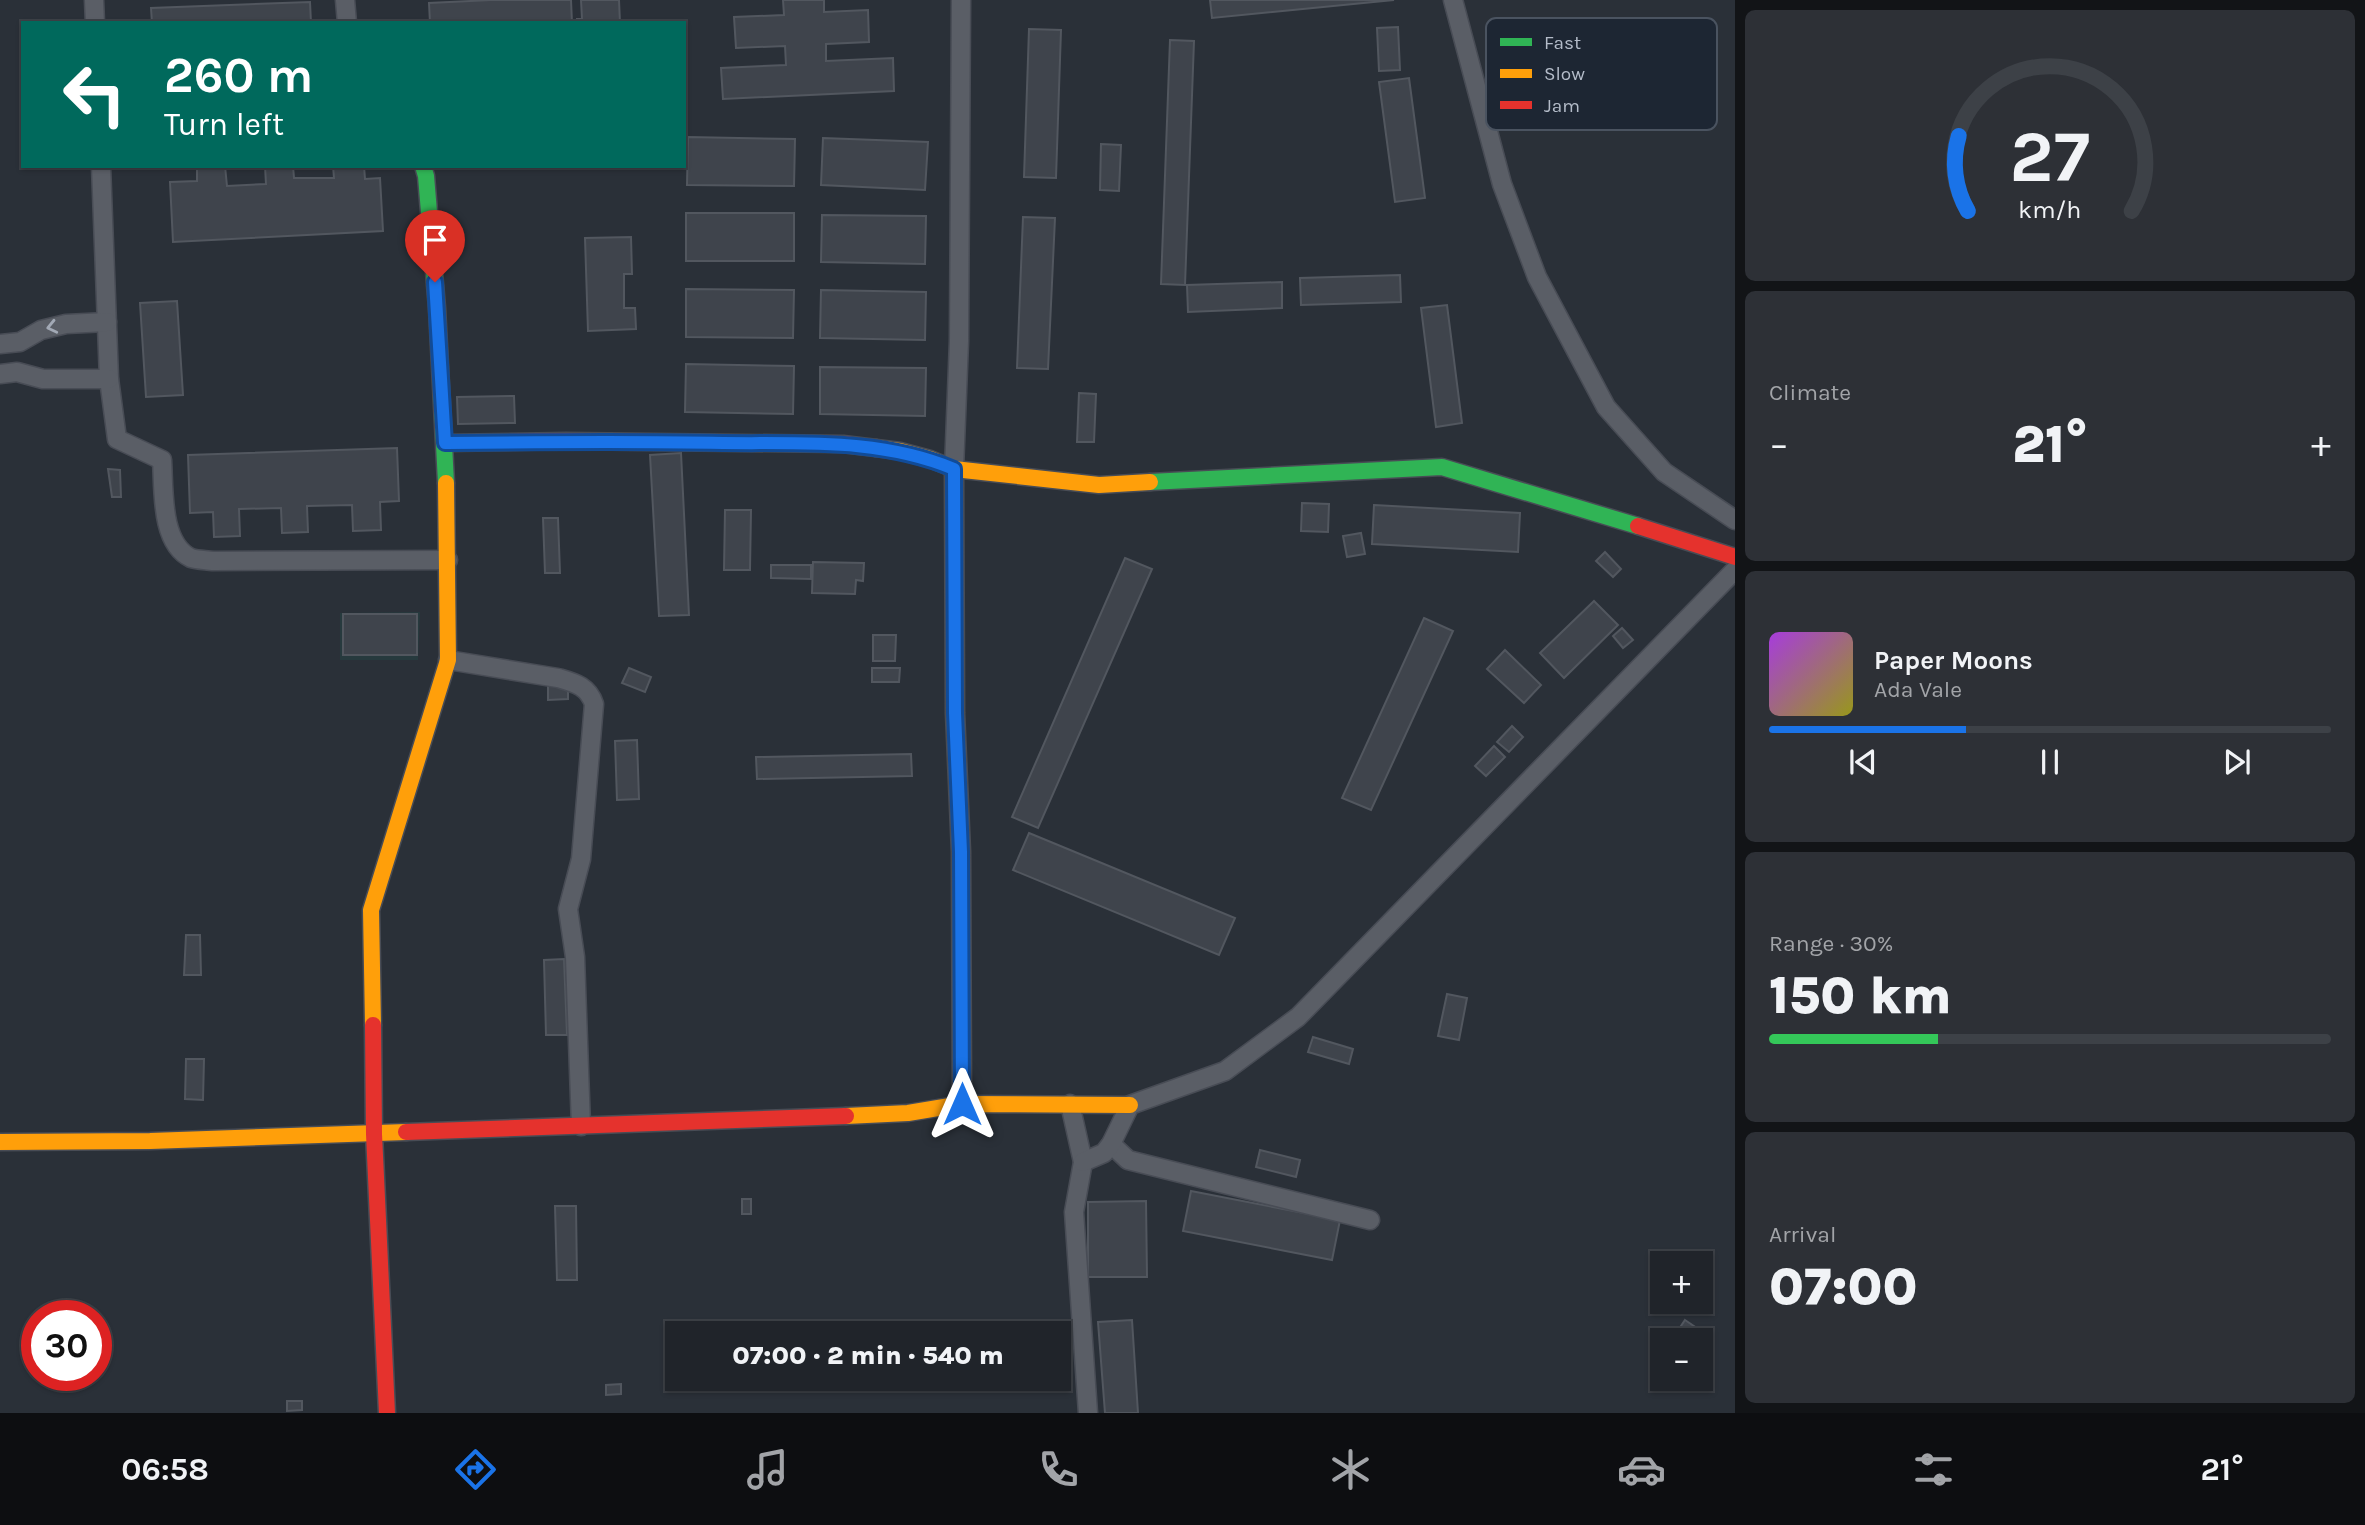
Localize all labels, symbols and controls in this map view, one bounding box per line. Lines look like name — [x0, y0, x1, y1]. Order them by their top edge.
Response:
legend — [1486, 18, 1717, 130]
text: Fast — [1544, 32, 1581, 54]
text: 260 m — [164, 47, 313, 104]
icon: left — [49, 49, 140, 140]
text: Slow — [1544, 63, 1585, 85]
text: Jam — [1544, 95, 1580, 117]
text: Turn left — [164, 106, 284, 143]
text: 27 — [2010, 115, 2090, 200]
text: km/h — [2018, 195, 2082, 224]
pin — [405, 210, 465, 282]
icon: arrive — [416, 221, 454, 259]
one-way arrow — [46, 319, 58, 334]
text: Climate — [1769, 379, 1851, 406]
text: 21° — [2012, 414, 2088, 475]
text: − — [1769, 422, 1789, 467]
text: + — [2311, 422, 2331, 467]
text: Paper Moons — [1874, 645, 2033, 676]
text: Ada Vale — [1874, 676, 1962, 703]
icon: previous — [1844, 743, 1882, 781]
icon: pause — [2031, 743, 2069, 781]
icon: next — [2218, 743, 2256, 781]
text: Range · 30% — [1769, 930, 1893, 957]
text: 150 km — [1769, 965, 1952, 1026]
position arrow — [925, 1067, 999, 1141]
text: Arrival — [1769, 1221, 1836, 1248]
map controls — [1650, 1251, 1713, 1391]
button: + — [1650, 1251, 1713, 1314]
text: 07:00 — [1769, 1256, 1918, 1317]
speed limit sign: 30 — [21, 1300, 112, 1391]
button: − — [1650, 1328, 1713, 1391]
text: 07:00 · 2 min · 540 m — [732, 1340, 1004, 1371]
icon: directions — [451, 1445, 500, 1494]
icon: music — [743, 1445, 792, 1494]
icon: phone — [1034, 1445, 1083, 1494]
icon: climate — [1326, 1445, 1375, 1494]
icon: car — [1617, 1445, 1666, 1494]
icon: filters — [1909, 1445, 1958, 1494]
text: 06:58 — [121, 1451, 209, 1488]
text: 21° — [2200, 1451, 2244, 1488]

